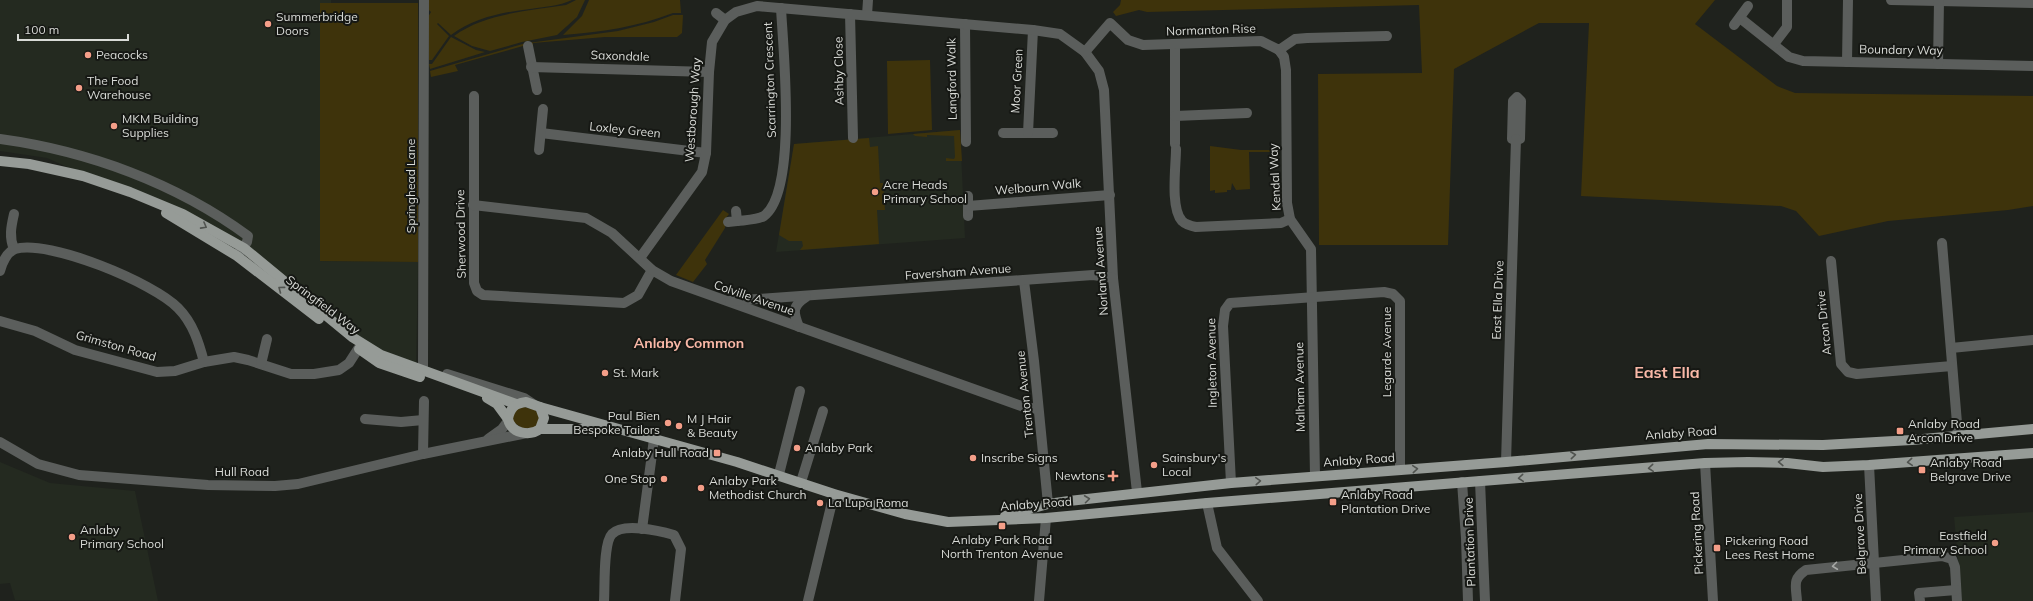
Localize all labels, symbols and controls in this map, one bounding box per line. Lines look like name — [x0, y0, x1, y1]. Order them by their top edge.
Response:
place label: Summerbridge Doors — [276, 9, 358, 38]
scale bar — [18, 16, 128, 42]
marker: Summerbridge Doors — [263, 19, 273, 29]
street label: Normanton Rise — [1166, 20, 1256, 39]
text: 100 m — [24, 22, 59, 37]
street label: Scarrington Crescent — [760, 22, 779, 138]
street label: Ashby Close — [830, 37, 847, 106]
street label: Langford Walk — [943, 37, 960, 120]
street label: Boundary Way — [1859, 41, 1944, 58]
place label: Peacocks — [96, 47, 148, 62]
street label: Saxondale — [590, 47, 650, 64]
street label: Moor Green — [1007, 48, 1026, 114]
marker: Peacocks — [83, 50, 93, 60]
street label: Westborough Way — [681, 56, 704, 163]
place label: The Food Warehouse — [87, 73, 151, 102]
marker: The Food Warehouse — [74, 83, 84, 93]
place label: MKM Building Supplies — [122, 111, 198, 140]
street label: Loxley Green — [589, 118, 661, 141]
marker: MKM Building Supplies — [109, 121, 119, 131]
street label: Springhead Lane — [403, 139, 418, 233]
street label: Kendal Way — [1265, 142, 1284, 211]
street label: Welbourn Walk — [994, 175, 1082, 198]
place label: Acre Heads Primary School — [883, 177, 967, 206]
marker: Acre Heads Primary School — [870, 187, 880, 197]
street label: Sherwood Drive — [452, 189, 469, 279]
one-way arrow — [199, 221, 207, 228]
street label: Norland Avenue — [1090, 226, 1111, 316]
street label: Faversham Avenue — [904, 260, 1012, 283]
street label: East Ella Drive — [1489, 260, 1506, 340]
street label: Springfield Way — [283, 272, 364, 338]
street label: Colville Avenue — [712, 277, 796, 318]
one-way arrow — [278, 287, 285, 294]
street label: Arcon Drive — [1813, 290, 1834, 356]
street label: Legarde Avenue — [1379, 307, 1394, 397]
street label: Ingleton Avenue — [1203, 318, 1220, 408]
street label: Grimston Road — [74, 327, 158, 364]
district label: Anlaby Common — [634, 334, 744, 352]
street label: Malham Avenue — [1291, 342, 1308, 432]
street label: Trenton Avenue — [1012, 350, 1037, 438]
district label: East Ella — [1634, 362, 1700, 382]
place label: St. Mark — [613, 365, 660, 380]
marker: St. Mark — [600, 368, 610, 378]
place label: Paul Bien Bespoke Tailors — [573, 408, 660, 437]
place label: M J Hair & Beauty — [687, 411, 738, 440]
place label: Anlaby Road Arcon Drive — [1908, 416, 1980, 445]
marker: Paul Bien Bespoke Tailors — [663, 418, 673, 428]
marker: M J Hair & Beauty — [674, 421, 684, 431]
street label: Anlaby Road — [1645, 423, 1717, 442]
marker: Anlaby Road Arcon Drive — [1895, 426, 1905, 436]
place label: Anlaby Park — [805, 440, 874, 455]
marker: Anlaby Park — [792, 443, 802, 453]
place label: Anlaby Hull Road — [612, 445, 709, 460]
marker: Anlaby Hull Road — [712, 448, 722, 458]
place label: Inscribe Signs — [981, 450, 1058, 465]
place label: Sainsbury's Local — [1162, 450, 1226, 479]
street label: Anlaby Road — [1323, 450, 1395, 469]
one-way arrow — [1570, 451, 1576, 460]
marker: Inscribe Signs — [968, 453, 978, 463]
place label: Anlaby Road Belgrave Drive — [1930, 455, 2011, 484]
one-way arrow — [1907, 457, 1913, 466]
one-way arrow — [1778, 458, 1784, 467]
marker: Sainsbury's Local — [1149, 460, 1159, 470]
one-way arrow — [1648, 463, 1654, 472]
street label: Hull Road — [215, 464, 269, 479]
one-way arrow — [1412, 465, 1419, 474]
marker: Anlaby Road Belgrave Drive — [1917, 465, 1927, 475]
place label: Newtons — [1055, 468, 1105, 483]
place label: One Stop — [604, 471, 656, 486]
marker: Newtons — [1108, 471, 1118, 481]
place label: Anlaby Park Methodist Church — [709, 473, 807, 502]
one-way arrow — [1518, 473, 1524, 482]
marker: One Stop — [659, 474, 669, 484]
one-way arrow — [1255, 476, 1261, 485]
marker: Anlaby Park Methodist Church — [696, 483, 706, 493]
place label: Anlaby Road Plantation Drive — [1341, 487, 1430, 516]
street label: Pickering Road — [1687, 491, 1706, 575]
street label: Belgrave Drive — [1850, 493, 1869, 575]
street label: Anlaby Road — [1000, 494, 1072, 513]
one-way arrow — [1084, 494, 1090, 503]
place label: La Lupa Roma — [828, 495, 909, 510]
marker: Anlaby Road Plantation Drive — [1328, 497, 1338, 507]
street label: Plantation Drive — [1460, 497, 1479, 587]
marker: La Lupa Roma — [815, 498, 825, 508]
marker: Anlaby Park Road North Trenton Avenue — [997, 521, 1007, 531]
place label: Anlaby Primary School — [80, 522, 164, 551]
place label: Eastfield Primary School — [1903, 528, 1987, 557]
marker: Anlaby Primary School — [67, 532, 77, 542]
place label: Anlaby Park Road North Trenton Avenue — [941, 532, 1063, 561]
place label: Pickering Road Lees Rest Home — [1725, 533, 1815, 562]
marker: Eastfield Primary School — [1990, 538, 2000, 548]
marker: Pickering Road Lees Rest Home — [1712, 543, 1722, 553]
one-way arrow — [1832, 561, 1839, 570]

